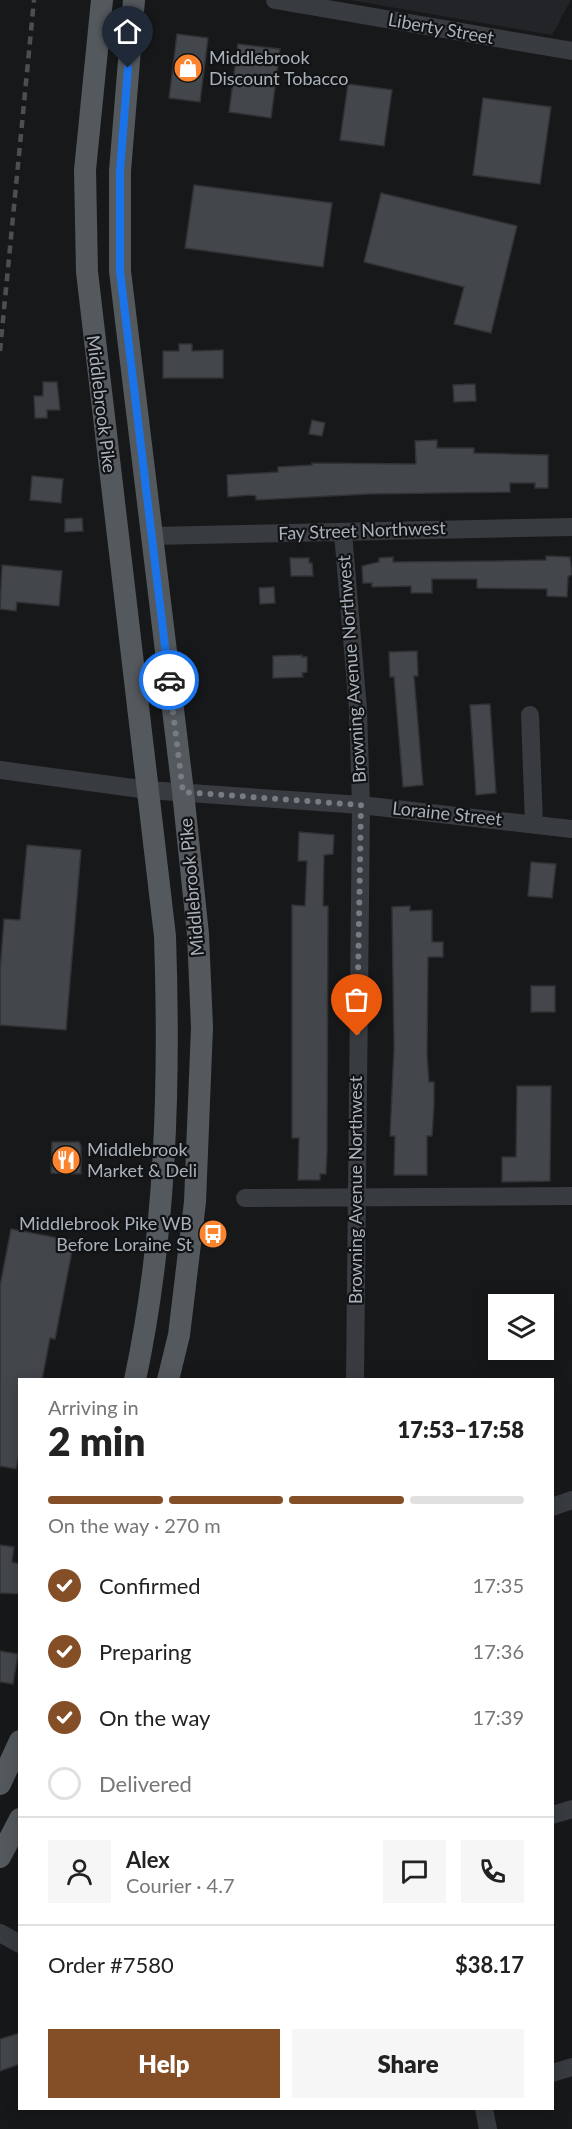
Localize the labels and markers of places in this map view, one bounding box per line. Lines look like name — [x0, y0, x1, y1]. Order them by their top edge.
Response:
pin — [102, 6, 153, 68]
place label: Middlebrook Discount Tobacco — [209, 46, 348, 89]
shop icon: Middlebrook Discount Tobacco — [172, 52, 204, 84]
pin — [331, 974, 382, 1036]
place label: Middlebrook Market & Deli — [87, 1138, 197, 1181]
restaurant icon: Middlebrook Market & Deli — [50, 1144, 82, 1176]
place label: Middlebrook Pike WB Before Loraine St — [19, 1212, 193, 1255]
bus stop icon: Middlebrook Pike WB Before Loraine St — [197, 1218, 229, 1250]

